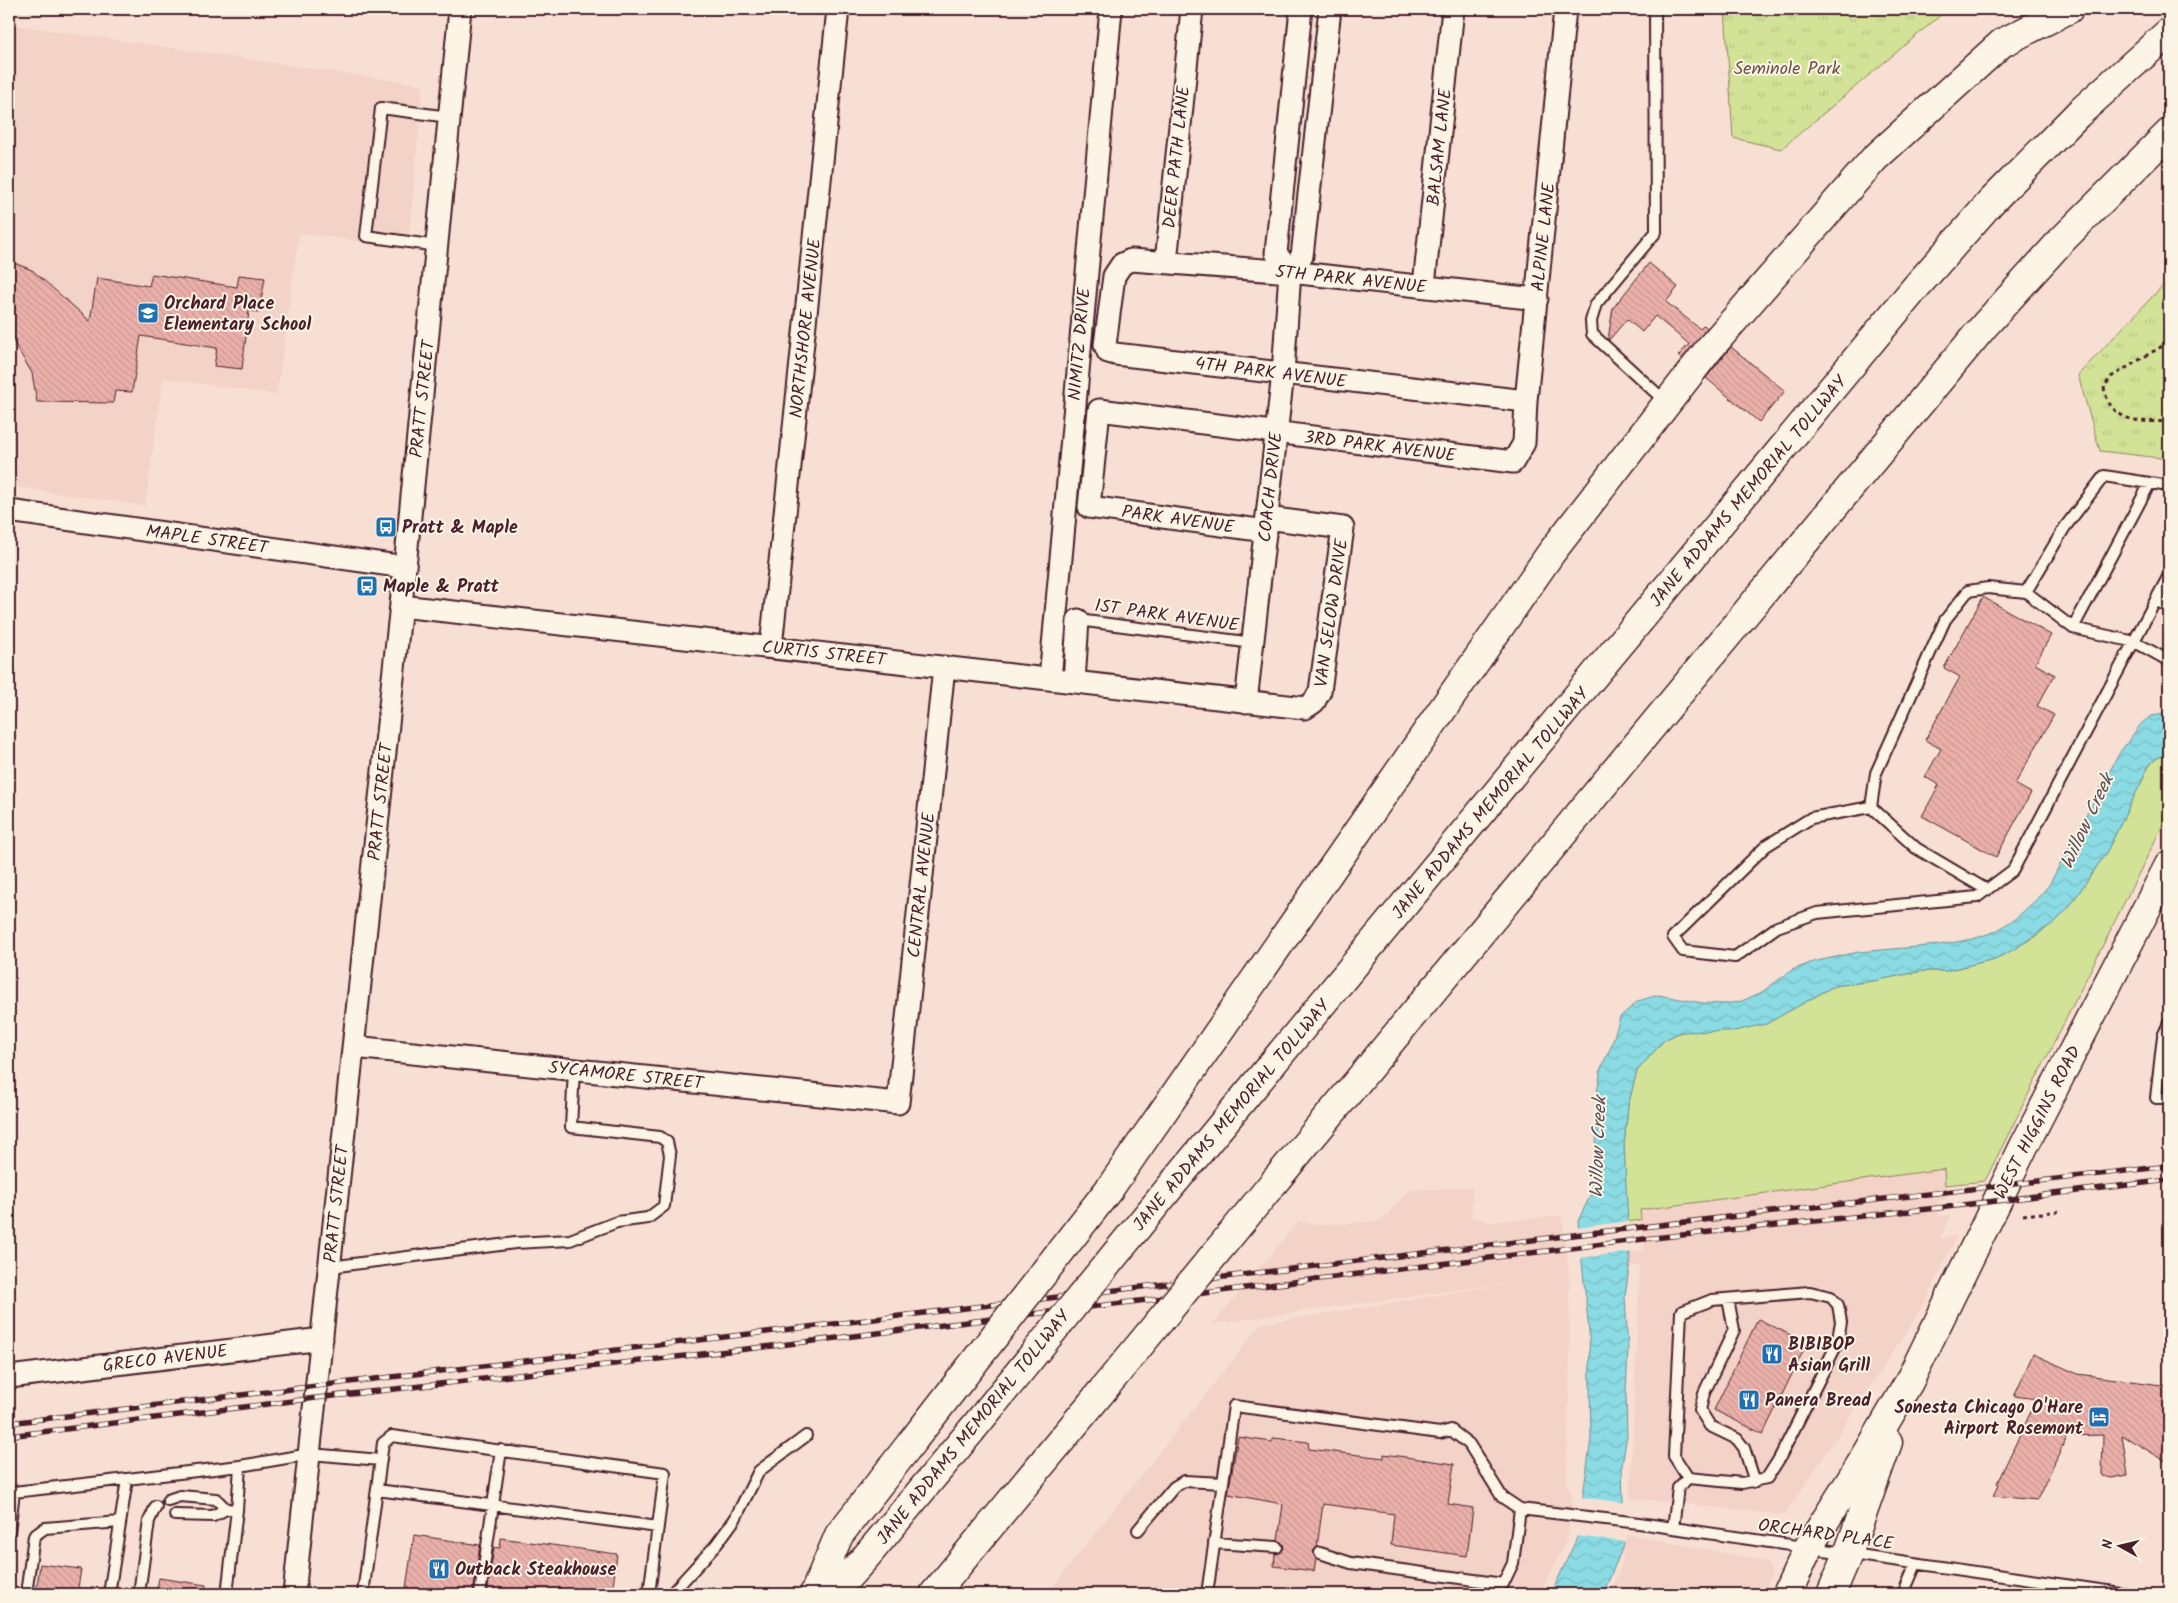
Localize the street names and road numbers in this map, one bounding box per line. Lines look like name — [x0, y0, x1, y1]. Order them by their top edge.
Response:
street label: DEER PATH LANE — [1156, 84, 1199, 230]
street label: BALSAM LANE — [1420, 87, 1461, 207]
street label: ALPINE LANE — [1524, 181, 1565, 293]
street label: NORTHSHORE AVENUE — [783, 236, 830, 420]
street label: 5TH PARK AVENUE — [1274, 258, 1428, 303]
street label: NIMITZ DRIVE — [1061, 286, 1100, 402]
street label: PRATT STREET — [403, 338, 444, 459]
street label: 4TH PARK AVENUE — [1193, 350, 1349, 397]
street label: JANE ADDAMS MEMORIAL TOLLWAY — [1643, 369, 1856, 614]
street label: 3RD PARK AVENUE — [1302, 424, 1458, 471]
street label: COACH DRIVE — [1251, 430, 1292, 544]
street label: PARK AVENUE — [1120, 498, 1237, 543]
street label: MAPLE STREET — [144, 518, 271, 564]
street label: VAN SELOW DRIVE — [1308, 536, 1357, 689]
street label: 1ST PARK AVENUE — [1093, 592, 1241, 641]
street label: CURTIS STREET — [760, 634, 889, 676]
street label: JANE ADDAMS MEMORIAL TOLLWAY — [1385, 681, 1598, 926]
street label: PRATT STREET — [361, 741, 402, 862]
street label: CENTRAL AVENUE — [900, 811, 945, 959]
street label: JANE ADDAMS MEMORIAL TOLLWAY — [1126, 993, 1339, 1238]
street label: WEST HIGGINS ROAD — [1987, 1040, 2090, 1205]
street label: SYCAMORE STREET — [547, 1054, 706, 1099]
street label: PRATT STREET — [317, 1143, 358, 1264]
street label: JANE ADDAMS MEMORIAL TOLLWAY — [870, 1304, 1079, 1552]
street label: GRECO AVENUE — [101, 1337, 230, 1382]
street label: ORCHARD PLACE — [1756, 1512, 1896, 1559]

